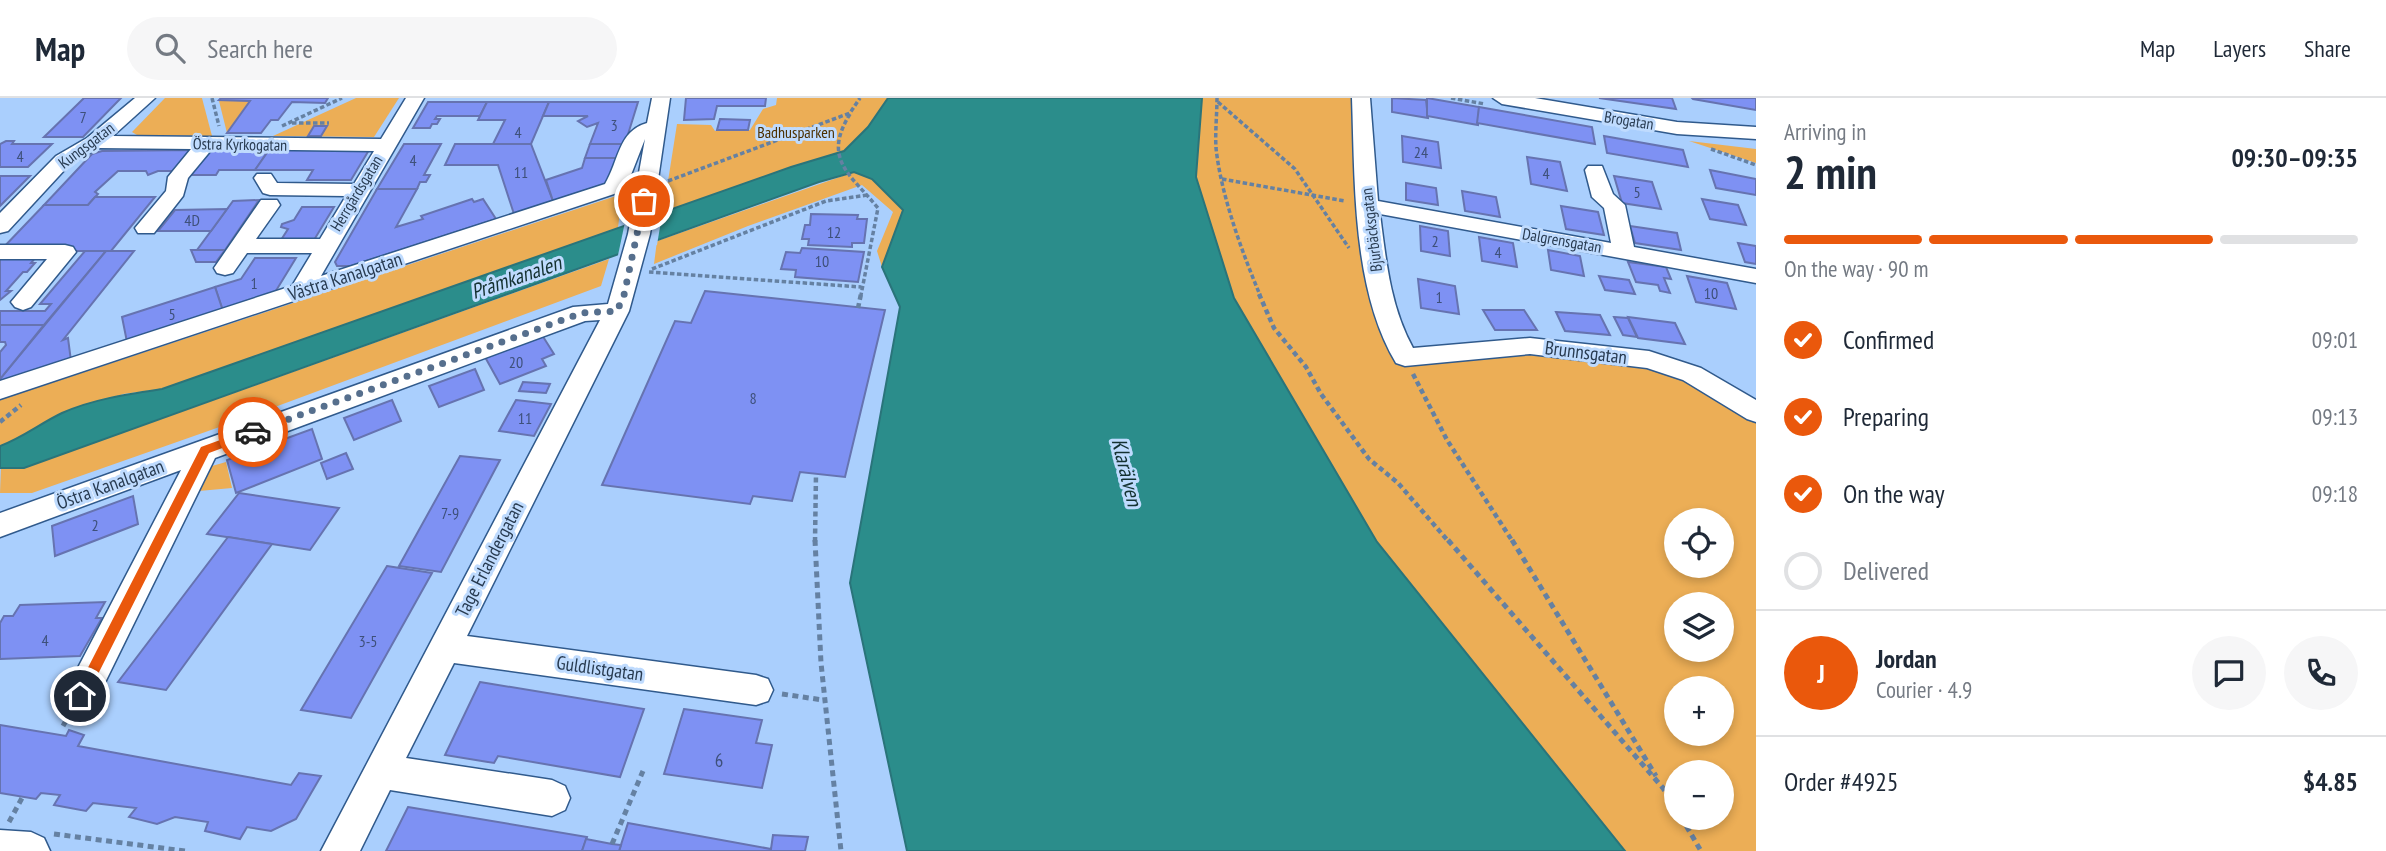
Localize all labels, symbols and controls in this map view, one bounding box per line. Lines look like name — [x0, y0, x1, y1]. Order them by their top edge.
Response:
search box — [127, 17, 617, 80]
text: Map — [35, 27, 85, 70]
icon: search — [151, 29, 189, 67]
text: Search here — [207, 32, 313, 65]
text: Map — [2140, 33, 2175, 64]
text: Layers — [2213, 33, 2266, 64]
text: Share — [2304, 33, 2351, 64]
street label: Brogatan — [1603, 106, 1655, 134]
house number: 7 — [79, 107, 87, 127]
house number: 3 — [610, 115, 618, 135]
street label: Kungsgatan — [54, 117, 118, 173]
text: Arriving in — [1784, 117, 1866, 146]
house number: 4 — [514, 122, 522, 142]
park label: Badhusparken — [757, 122, 835, 142]
street label: Östra Kyrkogatan — [193, 133, 287, 155]
text: 09:30–09:35 — [2231, 141, 2358, 174]
house number: 24 — [1414, 142, 1428, 162]
text: 2 min — [1784, 142, 1877, 202]
house number: 4 — [16, 146, 24, 166]
house number: 4 — [409, 150, 417, 170]
street label: Herrgårdsgatan — [326, 151, 386, 235]
house number: 11 — [514, 162, 528, 182]
house number: 4 — [1542, 163, 1550, 183]
pin — [614, 171, 674, 231]
icon: bag — [625, 182, 663, 220]
house number: 5 — [1633, 182, 1641, 202]
street label: Bjurbäcksgatan — [1356, 187, 1386, 273]
house number: 4D — [184, 210, 200, 230]
house number: 12 — [827, 222, 841, 242]
street label: Dalgrensgatan — [1521, 223, 1603, 257]
house number: 2 — [1431, 231, 1439, 251]
house number: 4 — [1494, 242, 1502, 262]
street label: Västra Kanalgatan — [284, 246, 405, 306]
water label: Pråmkanalen — [467, 248, 566, 305]
house number: 10 — [815, 251, 829, 271]
text: On the way · 90 m — [1784, 254, 1928, 283]
house number: 1 — [250, 273, 258, 293]
house number: 10 — [1704, 283, 1718, 303]
house number: 1 — [1435, 287, 1443, 307]
house number: 5 — [168, 304, 176, 324]
icon: check — [1784, 321, 1822, 359]
text: Confirmed — [1843, 323, 1934, 356]
text: 09:01 — [2312, 325, 2358, 354]
street label: Brunnsgatan — [1544, 335, 1628, 369]
house number: 20 — [509, 352, 523, 372]
house number: 8 — [749, 388, 757, 408]
courier — [218, 397, 288, 467]
icon: check — [1784, 398, 1822, 436]
text: Preparing — [1843, 400, 1929, 433]
text: 09:13 — [2312, 402, 2358, 431]
house number: 11 — [518, 408, 532, 428]
icon: car — [234, 413, 272, 451]
water label: Klarälven — [1106, 435, 1149, 510]
street label: Östra Kanalgatan — [53, 453, 167, 515]
icon: check — [1784, 475, 1822, 513]
text: On the way — [1843, 477, 1945, 510]
text: 09:18 — [2312, 479, 2358, 508]
street label: Tage Erlandergatan — [450, 497, 528, 621]
house number: 7-9 — [441, 503, 459, 523]
map controls — [1664, 508, 1734, 830]
button: locate — [1664, 508, 1734, 578]
house number: 2 — [91, 515, 99, 535]
text: Delivered — [1843, 554, 1929, 587]
button: layers — [1664, 592, 1734, 662]
house number: 4 — [41, 630, 49, 650]
house number: 3-5 — [358, 631, 378, 651]
button: chat — [2192, 636, 2266, 710]
button: phone — [2284, 636, 2358, 710]
text: Jordan — [1876, 642, 1937, 675]
street label: Guldlistgatan — [555, 650, 645, 686]
text: J — [1817, 657, 1825, 690]
pin — [50, 666, 110, 726]
text: Courier · 4.9 — [1876, 675, 1972, 704]
button: + — [1664, 676, 1734, 746]
icon: home — [61, 677, 99, 715]
house number: 6 — [715, 748, 723, 772]
button: − — [1664, 760, 1734, 830]
text: Order #4925 — [1784, 765, 1899, 798]
text: $4.85 — [2303, 765, 2358, 798]

